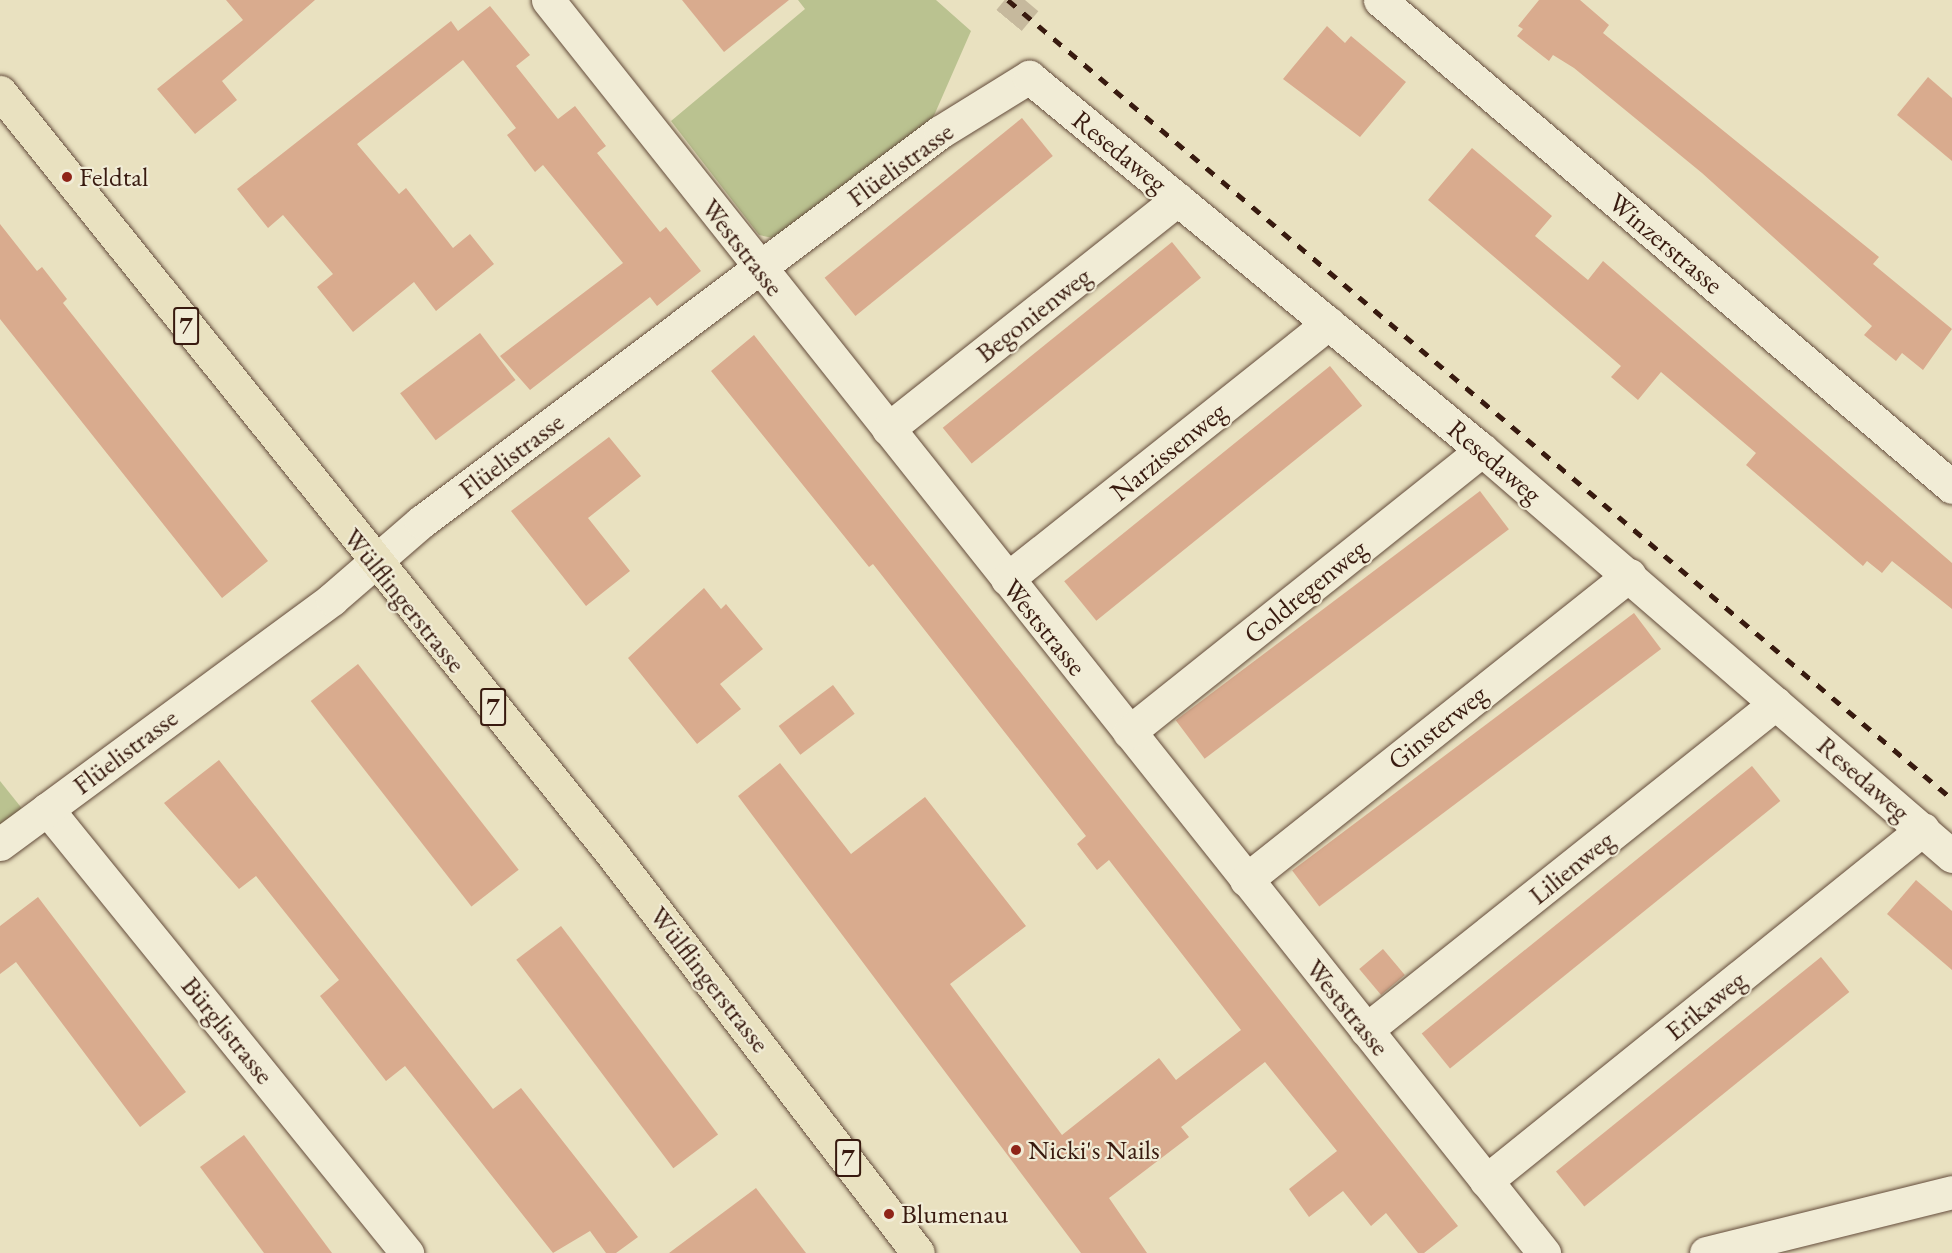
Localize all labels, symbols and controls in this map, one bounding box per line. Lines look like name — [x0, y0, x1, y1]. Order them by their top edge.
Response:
street label: Resedaweg — [1066, 103, 1174, 199]
street label: Flüelistrasse — [841, 115, 959, 213]
place label: Feldtal — [79, 161, 148, 193]
marker: Feldtal — [60, 170, 74, 184]
street label: Winzerstrasse — [1602, 186, 1730, 300]
street label: Weststrasse — [695, 192, 791, 302]
street label: Begonienweg — [969, 259, 1097, 369]
road number: 7 — [172, 303, 200, 349]
street label: Narzissenweg — [1104, 394, 1232, 508]
street label: Flüelistrasse — [452, 405, 570, 505]
street label: Resedaweg — [1441, 412, 1549, 510]
street label: Wülflingerstrasse — [337, 521, 473, 679]
street label: Goldregenweg — [1237, 532, 1373, 650]
street label: Weststrasse — [996, 572, 1094, 682]
street label: Ginsterweg — [1381, 677, 1493, 777]
road number: 7 — [480, 684, 506, 730]
street label: Flüelistrasse — [66, 701, 184, 801]
street label: Resedaweg — [1811, 729, 1917, 827]
street label: Lilienweg — [1522, 823, 1620, 911]
street label: Wülflingerstrasse — [643, 900, 777, 1058]
street label: Weststrasse — [1299, 952, 1397, 1062]
street label: Erikaweg — [1658, 963, 1752, 1047]
street label: Bürglistrasse — [175, 970, 281, 1090]
place label: Nicki's Nails — [1028, 1134, 1160, 1166]
road number: 7 — [834, 1135, 862, 1181]
marker: Nicki's Nails — [1009, 1143, 1023, 1157]
place label: Blumenau — [901, 1198, 1008, 1230]
marker: Blumenau — [882, 1207, 896, 1221]

